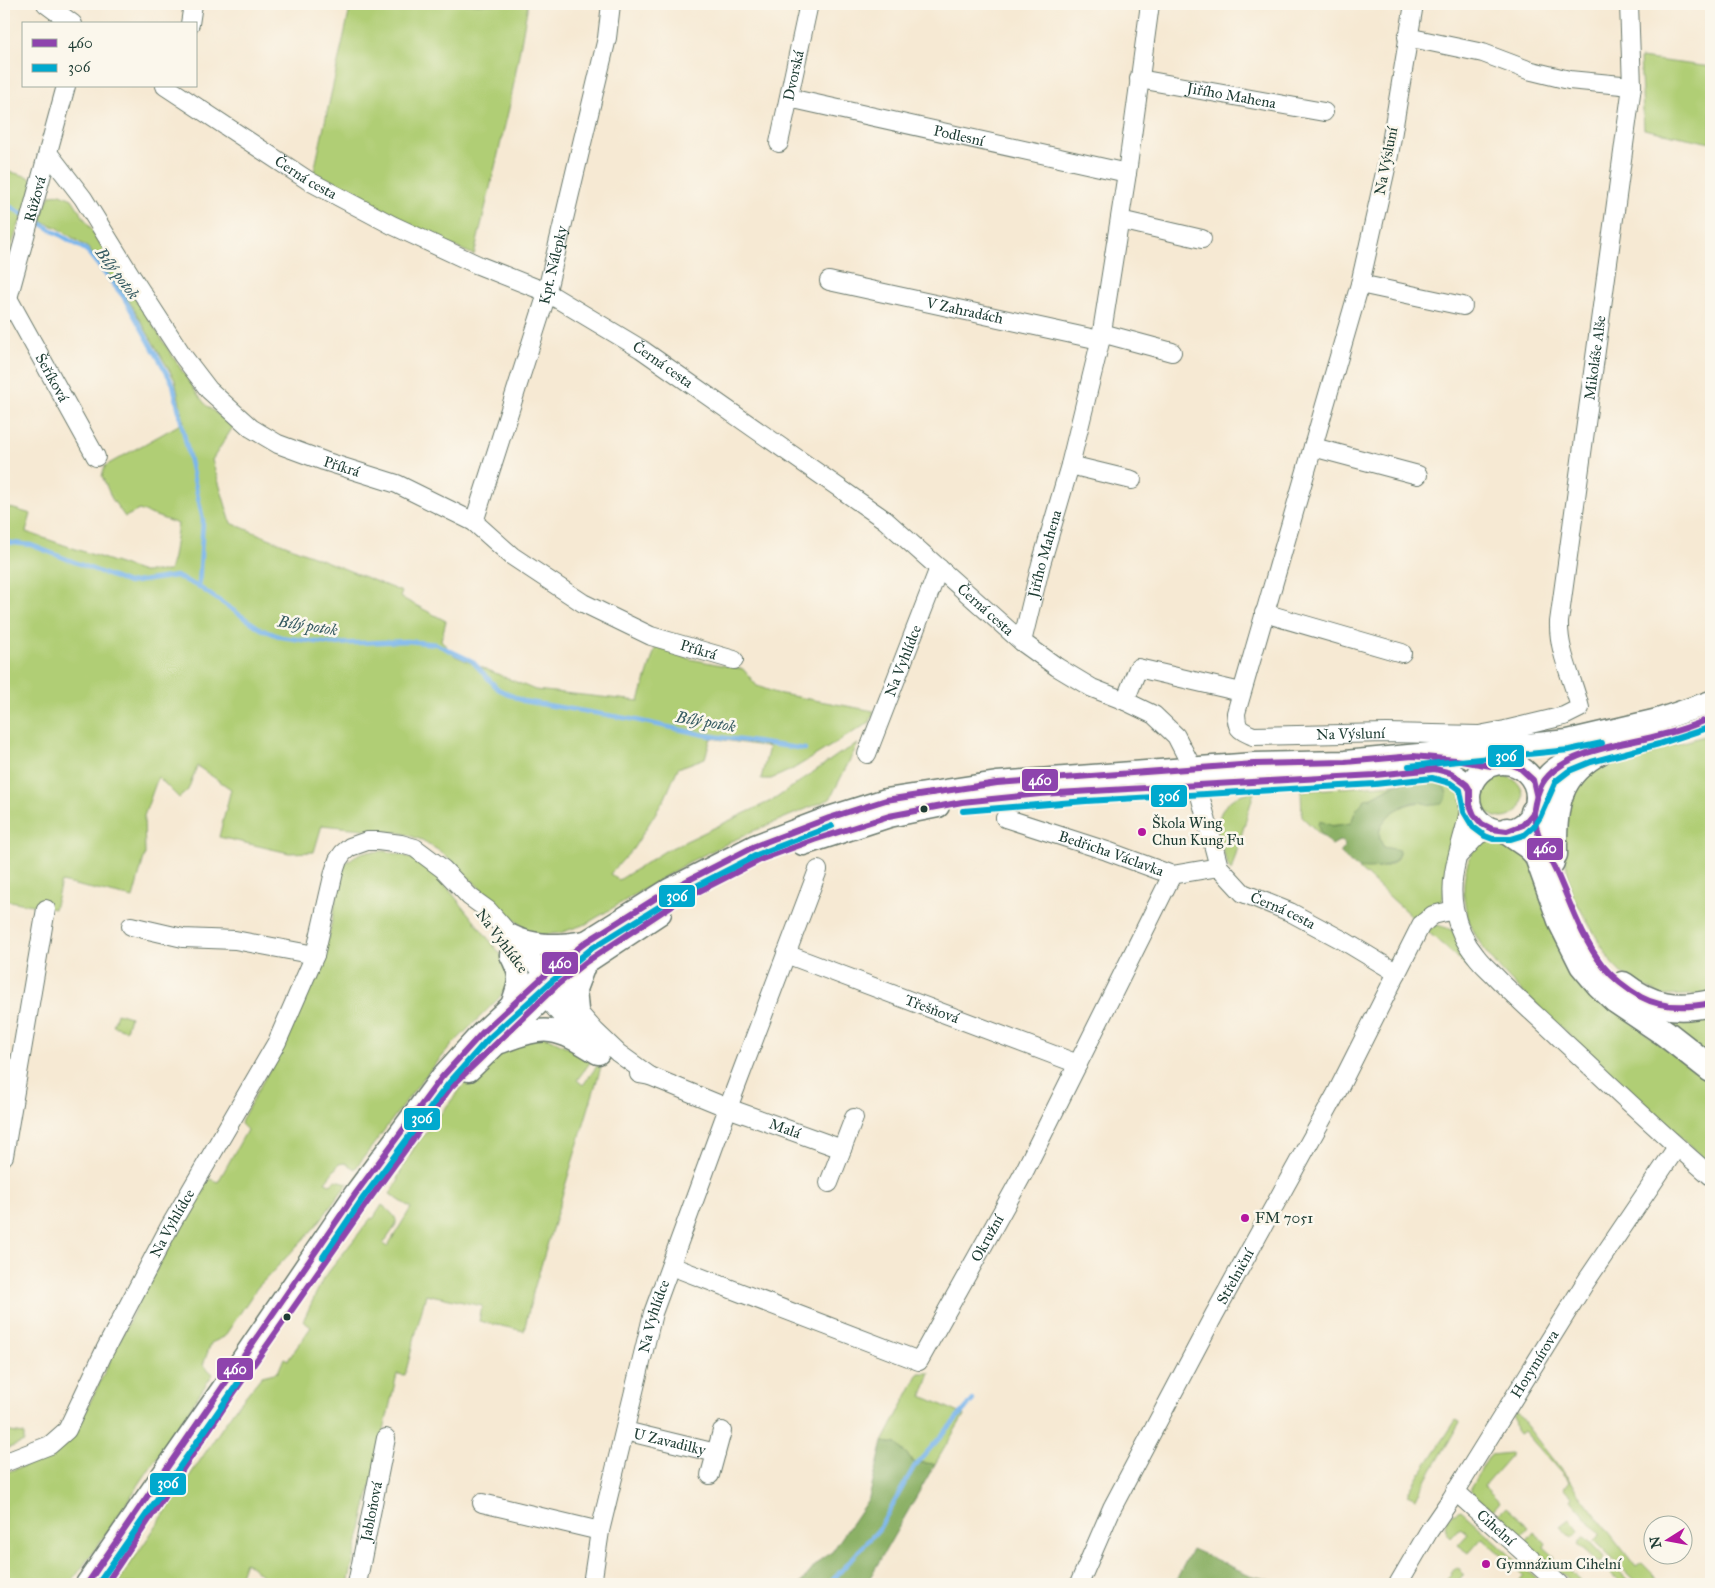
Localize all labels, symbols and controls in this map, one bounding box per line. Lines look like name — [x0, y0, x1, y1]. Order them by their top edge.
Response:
legend — [22, 22, 198, 88]
text: 460 — [68, 34, 93, 52]
street label: Dvorská — [779, 48, 808, 102]
text: 306 — [68, 58, 92, 76]
street label: Jiřího Mahena — [1184, 78, 1278, 112]
street label: Podlesní — [932, 121, 987, 150]
street label: Na Výsluní — [1371, 125, 1402, 196]
street label: Černá cesta — [271, 151, 341, 203]
street label: Růžová — [20, 174, 50, 224]
street label: Kpt. Nálepky — [535, 223, 571, 306]
water label: Bílý potok — [90, 243, 143, 304]
street label: V Zahradách — [924, 293, 1006, 328]
street label: Mikoláše Alše — [1580, 314, 1610, 401]
street label: Černá cesta — [629, 336, 697, 392]
street label: Šeříková — [31, 350, 73, 406]
street label: Příkrá — [321, 452, 363, 481]
street label: Jiřího Mahena — [1024, 507, 1065, 602]
street label: Černá cesta — [954, 579, 1018, 640]
water label: Bílý potok — [276, 611, 339, 641]
street label: Na Vyhlídce — [881, 622, 925, 699]
street label: Příkrá — [678, 636, 719, 664]
water label: Bílý potok — [673, 707, 737, 737]
street label: Na Výsluní — [1316, 724, 1386, 744]
line badge: 306 — [1487, 744, 1525, 768]
text: 306 — [1496, 748, 1517, 766]
line badge: 460 — [1021, 768, 1059, 792]
text: 460 — [1028, 772, 1052, 790]
line badge: 306 — [1150, 784, 1188, 808]
text: 306 — [1159, 788, 1180, 806]
unlabelled marker — [919, 804, 929, 814]
place label: Škola Wing Chun Kung Fu — [1152, 813, 1244, 849]
marker: Škola Wing Chun Kung Fu — [1136, 826, 1148, 838]
street label: Bedřicha Václavka — [1056, 827, 1167, 880]
line badge: 460 — [1526, 837, 1564, 861]
text: 460 — [1533, 840, 1557, 858]
line badge: 306 — [658, 884, 696, 908]
street label: Černá cesta — [1248, 887, 1319, 933]
text: 306 — [667, 888, 688, 906]
street label: Na Vyhlídce — [472, 905, 532, 977]
line badge: 460 — [541, 951, 579, 975]
text: 460 — [548, 955, 572, 973]
street label: Třešňová — [902, 991, 962, 1028]
line badge: 306 — [403, 1107, 441, 1131]
text: 306 — [412, 1110, 433, 1128]
street label: Malá — [767, 1115, 804, 1143]
street label: Na Vyhlídce — [146, 1186, 198, 1261]
place label: FM 7051 — [1255, 1209, 1313, 1227]
street label: Okružní — [967, 1211, 1008, 1265]
marker: FM 7051 — [1239, 1212, 1251, 1224]
street label: Střelniční — [1213, 1245, 1258, 1307]
street label: Na Vyhlídce — [635, 1277, 673, 1355]
unlabelled marker — [282, 1312, 292, 1322]
street label: Horymírova — [1507, 1326, 1563, 1401]
line badge: 460 — [216, 1357, 254, 1381]
text: 460 — [223, 1361, 247, 1379]
street label: U Zavadilky — [632, 1424, 709, 1459]
line badge: 306 — [149, 1472, 187, 1496]
text: 306 — [158, 1475, 179, 1493]
street label: Jabloňová — [356, 1480, 386, 1545]
street label: Cihelní — [1473, 1506, 1520, 1550]
north arrow — [1642, 1516, 1692, 1566]
text: N — [1646, 1535, 1665, 1550]
place label: Gymnázium Cihelní — [1496, 1555, 1622, 1573]
marker: Gymnázium Cihelní — [1480, 1558, 1492, 1570]

